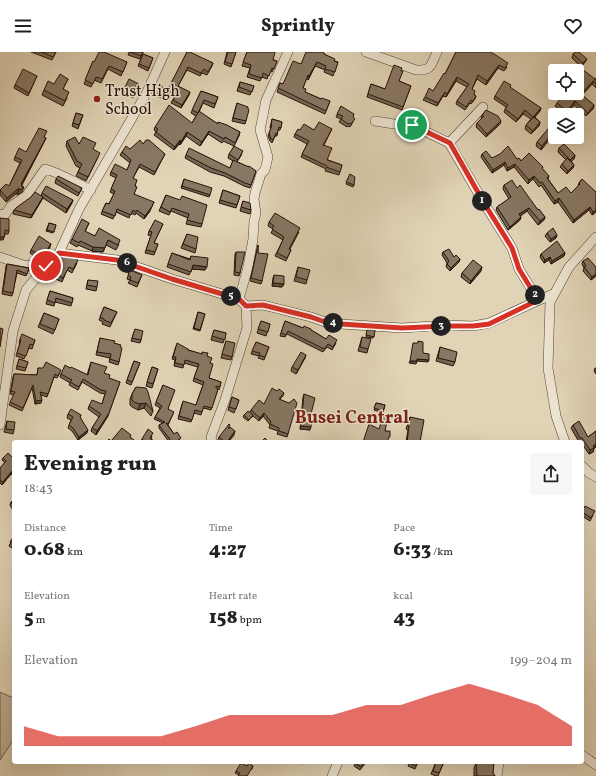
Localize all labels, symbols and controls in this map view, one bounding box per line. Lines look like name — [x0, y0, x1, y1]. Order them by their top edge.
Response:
text: Sprintly — [261, 14, 335, 39]
icon: menu — [12, 15, 34, 37]
icon: heart — [562, 15, 584, 37]
map controls — [548, 64, 584, 144]
button: locate — [548, 64, 584, 100]
place label: Trust High School — [105, 81, 180, 121]
marker: Trust High School — [92, 94, 102, 104]
pin — [395, 108, 429, 142]
button: layers — [548, 108, 584, 144]
icon: arrive — [401, 114, 423, 136]
pin: 1 — [472, 191, 492, 211]
text: 1 — [480, 193, 484, 208]
pin — [29, 249, 63, 283]
pin: 6 — [117, 253, 137, 273]
icon: check — [35, 255, 57, 277]
text: 6 — [124, 255, 130, 270]
pin: 2 — [525, 285, 545, 305]
pin: 5 — [221, 286, 241, 306]
text: 2 — [532, 287, 538, 302]
text: 5 — [228, 288, 234, 303]
pin: 4 — [323, 313, 343, 333]
text: 4 — [330, 315, 336, 330]
pin: 3 — [431, 316, 451, 336]
text: 3 — [438, 318, 444, 333]
district label: Busei Central — [295, 406, 409, 431]
text: Evening run — [24, 449, 157, 480]
button: share — [530, 453, 572, 495]
text: 18:43 — [24, 480, 53, 498]
text: Distance — [24, 521, 66, 536]
text: Time — [209, 521, 233, 536]
text: Pace — [393, 521, 415, 536]
text: 0.68 — [24, 536, 65, 564]
text: 4:27 — [209, 536, 246, 564]
text: 6:33 — [393, 536, 431, 564]
text: km — [65, 545, 83, 560]
text: /km — [431, 545, 453, 560]
text: Elevation — [24, 589, 70, 604]
text: Heart rate — [209, 589, 257, 604]
text: kcal — [393, 589, 413, 604]
text: 5 — [24, 604, 34, 632]
text: 158 — [209, 604, 238, 632]
text: 43 — [393, 604, 415, 632]
text: m — [34, 613, 46, 628]
text: bpm — [238, 613, 262, 628]
text: Elevation — [24, 652, 78, 670]
text: 199–204 m — [509, 652, 572, 670]

